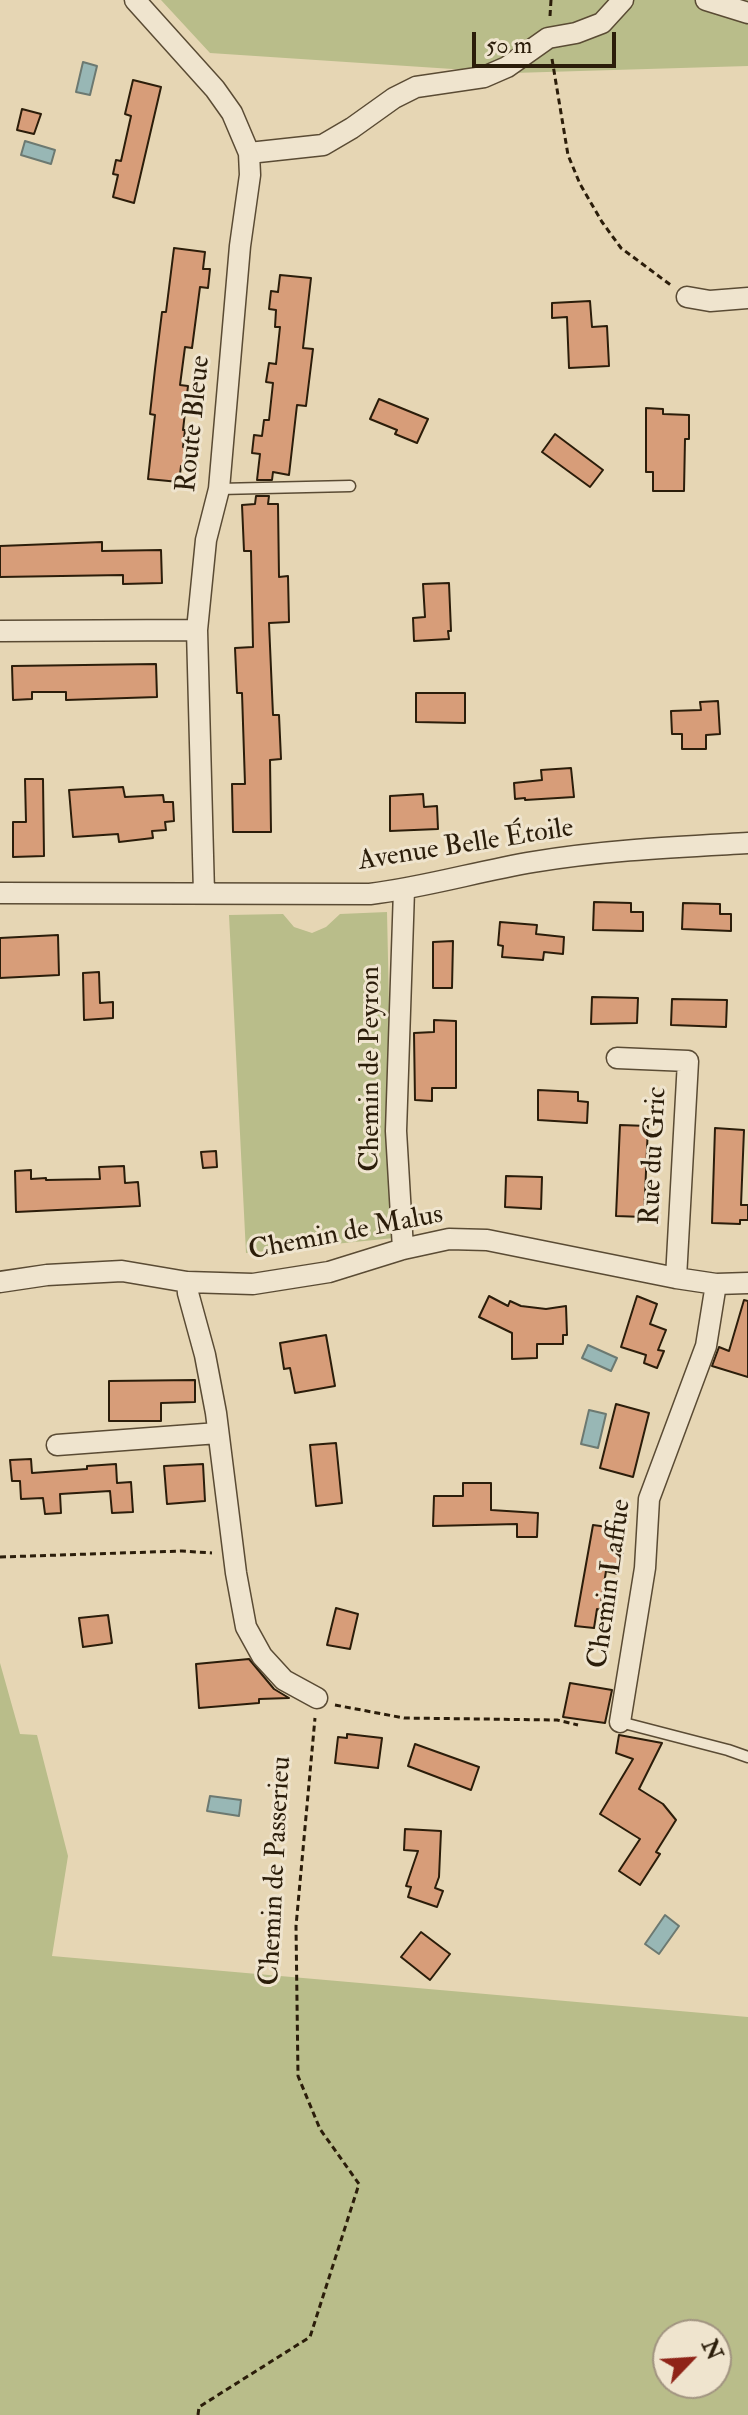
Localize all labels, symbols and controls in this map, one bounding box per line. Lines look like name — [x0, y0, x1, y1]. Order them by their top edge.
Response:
scale bar — [476, 16, 620, 66]
text: 50 m — [486, 30, 532, 61]
street label: Route Bleue — [171, 354, 219, 494]
street label: Avenue Belle Étoile — [356, 812, 576, 880]
street label: Chemin de Peyron — [355, 966, 389, 1172]
street label: Rue du Gric — [635, 1086, 675, 1226]
street label: Chemin de Malus — [246, 1199, 446, 1269]
street label: Chemin Laffue — [583, 1497, 639, 1671]
street label: Chemin de Passerieu — [254, 1755, 300, 1987]
north arrow — [652, 2319, 732, 2399]
text: N — [695, 2335, 729, 2365]

